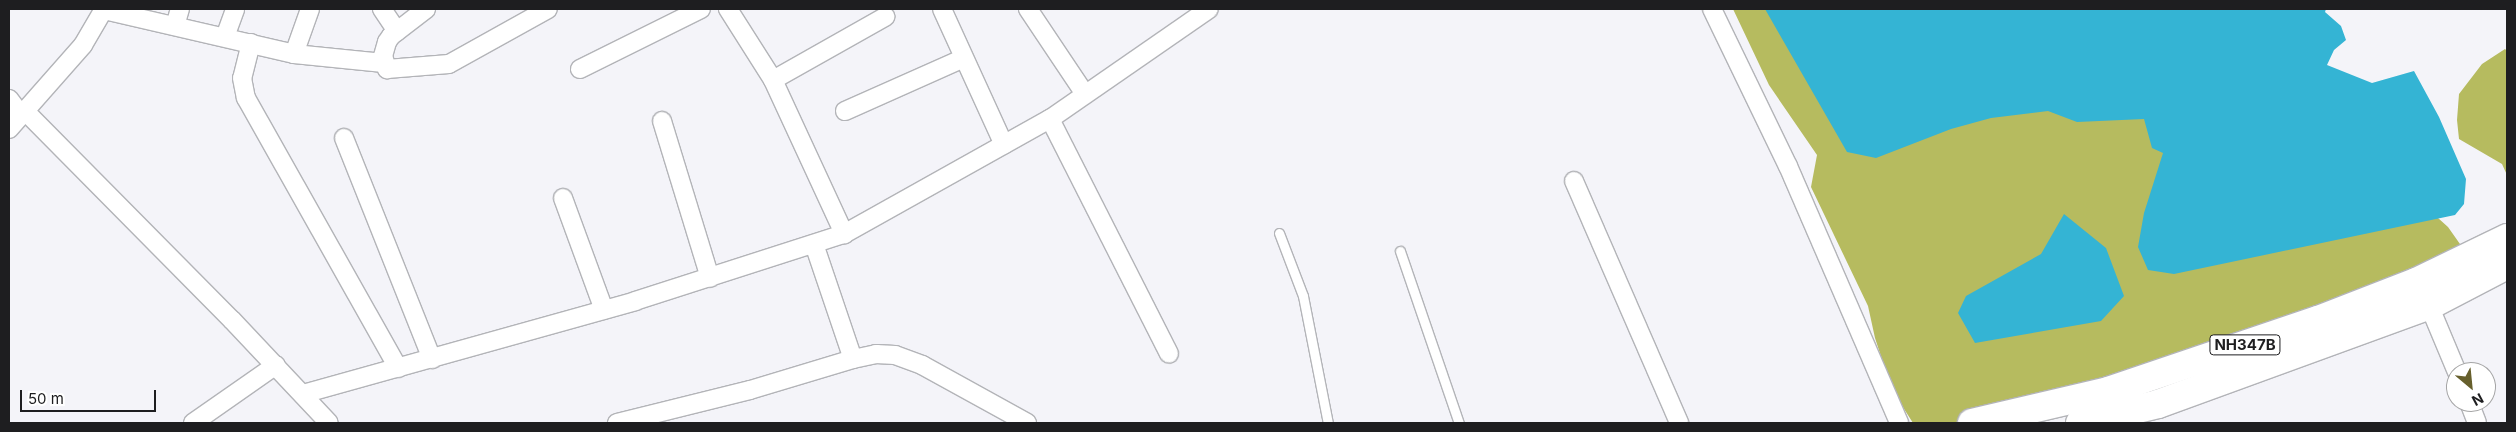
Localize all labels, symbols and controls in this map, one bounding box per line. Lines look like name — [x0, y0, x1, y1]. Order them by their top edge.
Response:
road number: NH347B — [2209, 332, 2281, 358]
north arrow — [2446, 362, 2496, 412]
scale bar — [22, 380, 159, 412]
text: 50 m — [28, 389, 64, 408]
text: N — [2469, 390, 2487, 410]

